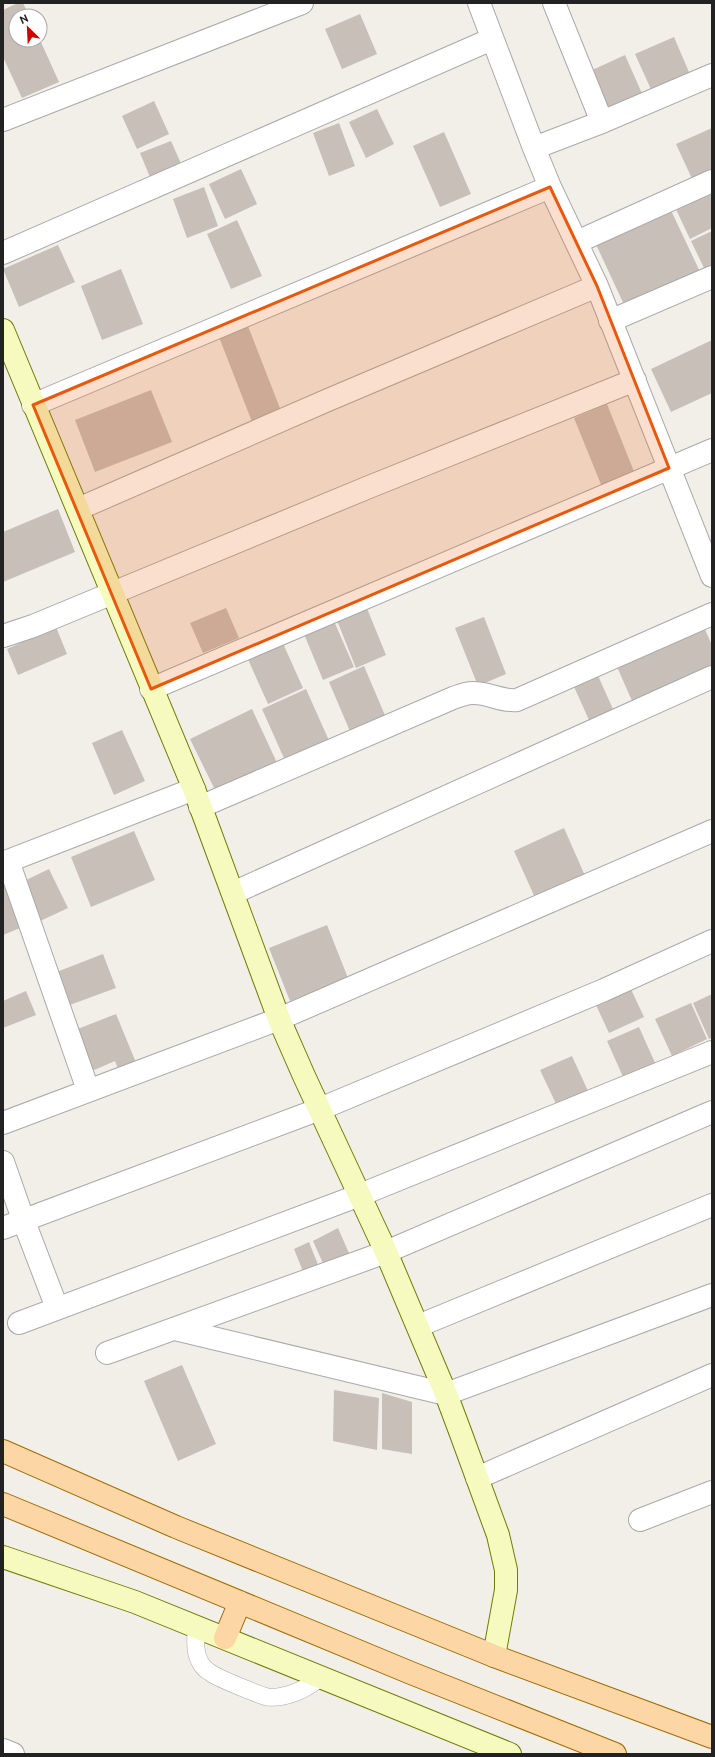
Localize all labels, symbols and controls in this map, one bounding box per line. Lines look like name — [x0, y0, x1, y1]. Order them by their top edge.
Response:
north arrow — [8, 8, 48, 48]
text: N — [18, 12, 30, 26]

